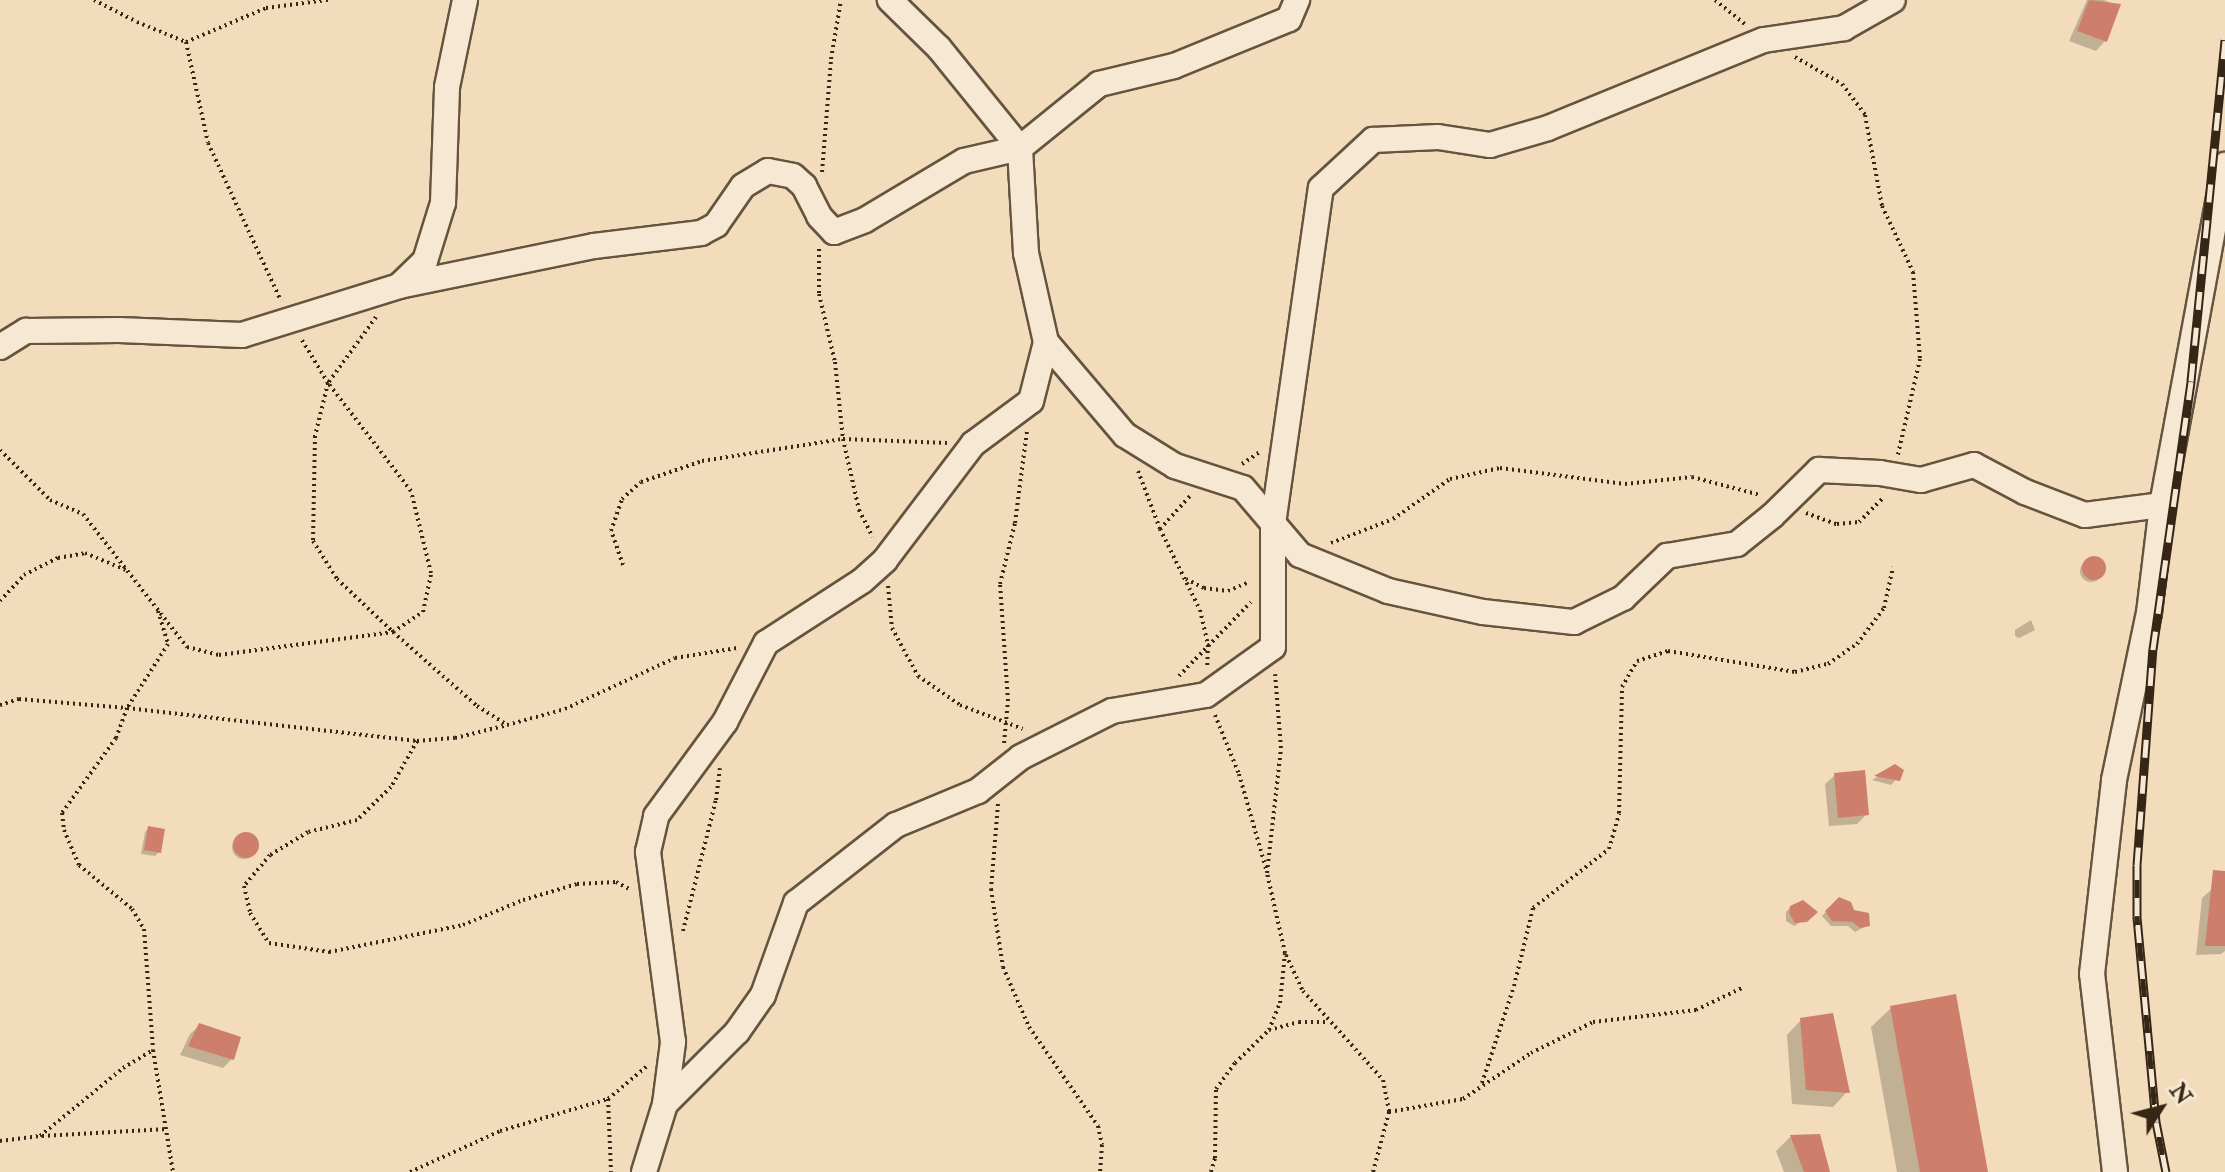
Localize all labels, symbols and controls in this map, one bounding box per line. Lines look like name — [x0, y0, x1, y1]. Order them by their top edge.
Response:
north arrow — [2121, 1068, 2201, 1148]
text: N — [2163, 1078, 2198, 1110]

